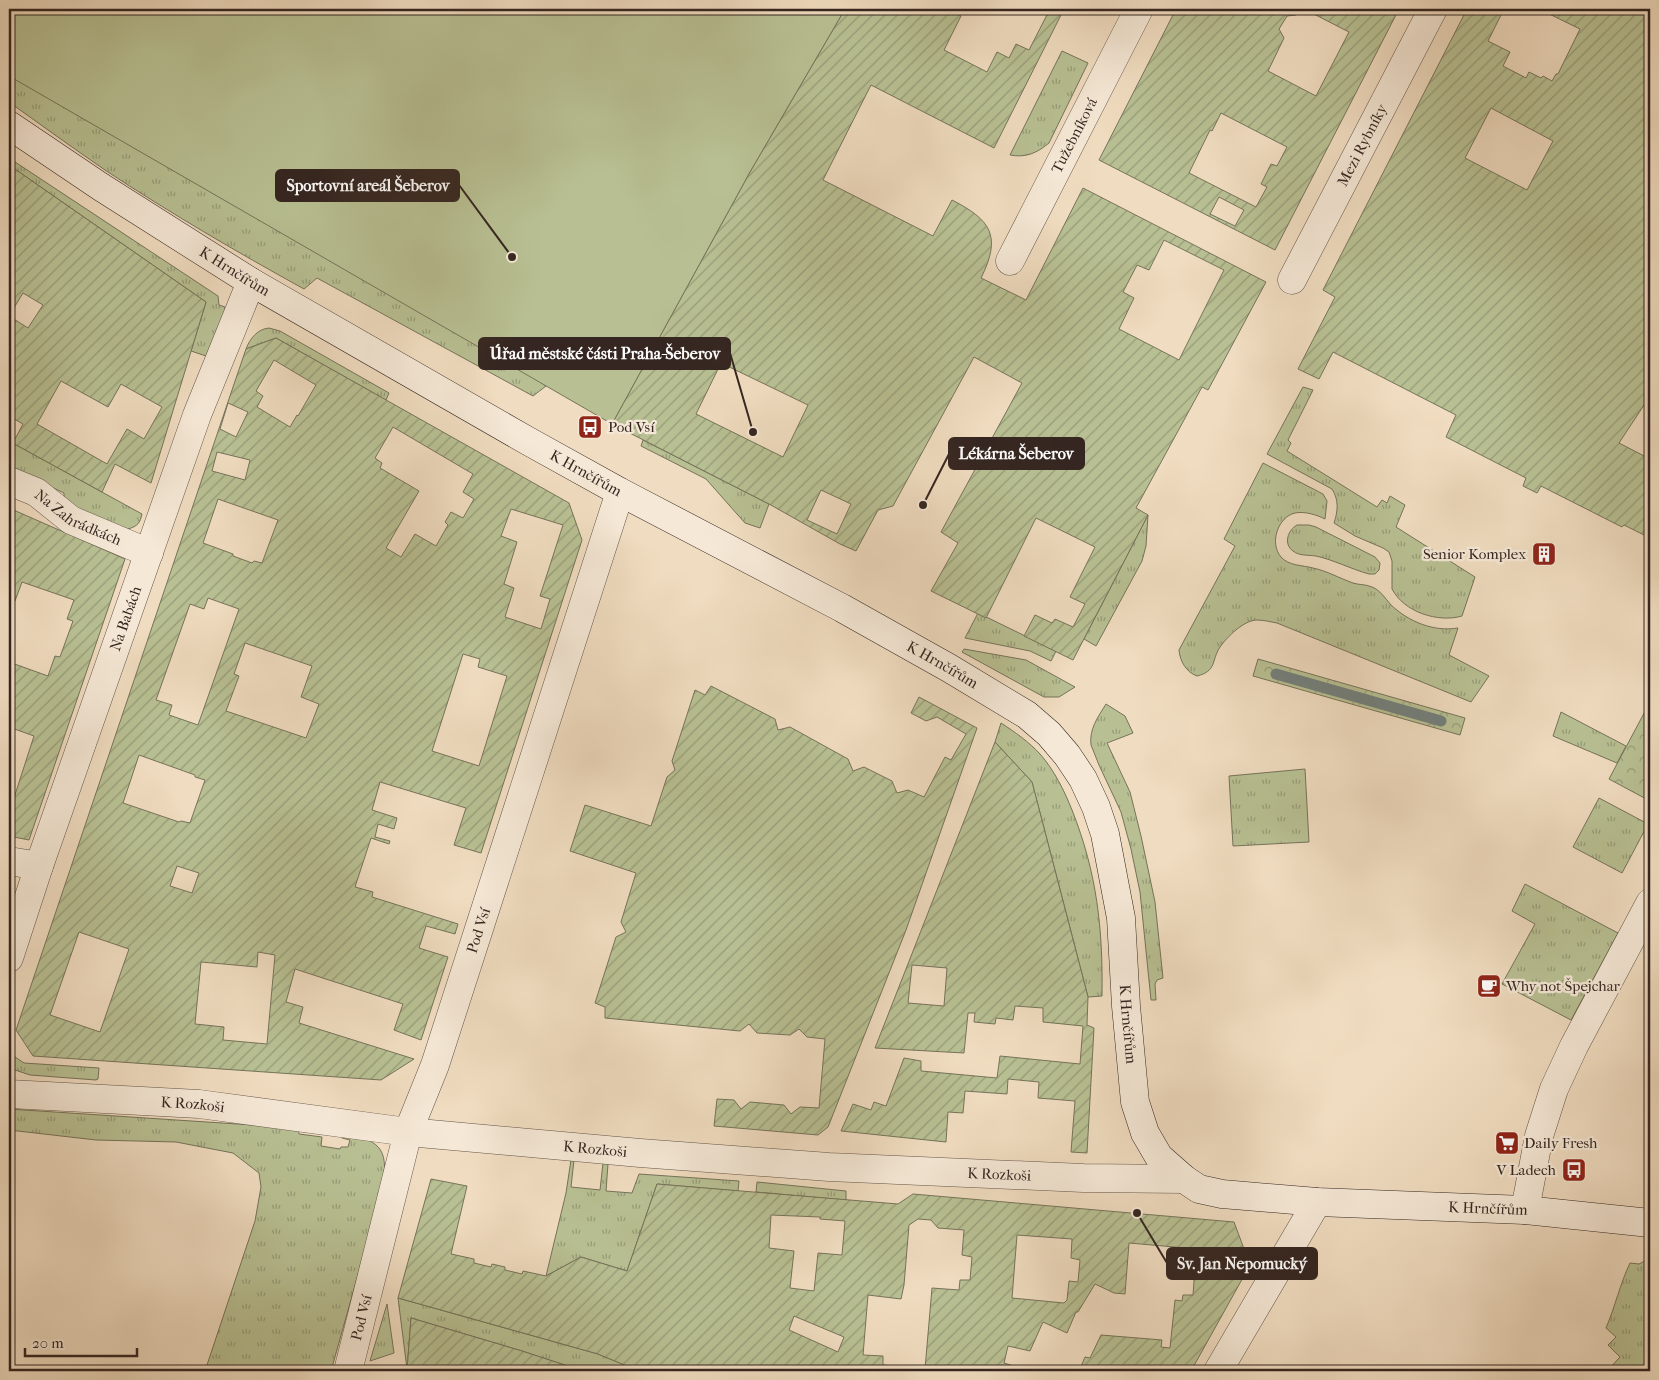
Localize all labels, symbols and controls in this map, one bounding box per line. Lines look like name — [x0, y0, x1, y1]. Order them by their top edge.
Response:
street label: Tužebníková — [1047, 94, 1102, 176]
street label: Mezi Rybníky — [1333, 100, 1391, 189]
callout: Sportovní areál Šeberov — [276, 170, 459, 201]
text: Sportovní areál Šeberov — [286, 175, 451, 196]
street label: K Hrnčířům — [196, 243, 273, 300]
callout: Úřad městské části Praha-Šeberov — [479, 338, 730, 369]
text: Úřad městské části Praha-Šeberov — [489, 343, 721, 363]
bus stop icon: Pod Vsí — [577, 414, 603, 440]
place label: Pod Vsí — [608, 418, 655, 436]
callout: Lékárna Šeberov — [949, 438, 1084, 469]
text: Lékárna Šeberov — [958, 443, 1075, 463]
street label: K Hrnčířům — [547, 446, 625, 500]
street label: Na Zahrádkách — [31, 486, 125, 550]
building icon: Senior Komplex — [1531, 541, 1557, 567]
place label: Senior Komplex — [1423, 545, 1526, 563]
street label: Na Babách — [106, 583, 146, 653]
street label: K Hrnčířům — [904, 637, 982, 693]
street label: Pod Vsí — [463, 905, 494, 955]
cafe icon: Why not Špejchar — [1476, 973, 1502, 999]
place label: Why not Špejchar — [1505, 977, 1621, 995]
street label: K Hrnčířům — [1116, 984, 1140, 1065]
street label: K Rozkoši — [160, 1093, 226, 1116]
supermarket icon: Daily Fresh — [1494, 1130, 1520, 1156]
place label: Daily Fresh — [1524, 1134, 1598, 1152]
street label: K Rozkoši — [562, 1137, 628, 1161]
bus stop icon: V Ladech — [1561, 1157, 1587, 1183]
place label: V Ladech — [1495, 1161, 1557, 1179]
street label: K Rozkoši — [967, 1164, 1032, 1185]
street label: K Hrnčířům — [1448, 1198, 1529, 1219]
callout: Sv. Jan Nepomucký — [1167, 1248, 1317, 1279]
text: Sv. Jan Nepomucký — [1177, 1254, 1309, 1274]
street label: Pod Vsí — [347, 1292, 376, 1342]
scale bar — [25, 1325, 138, 1357]
text: 20 m — [32, 1334, 64, 1352]

